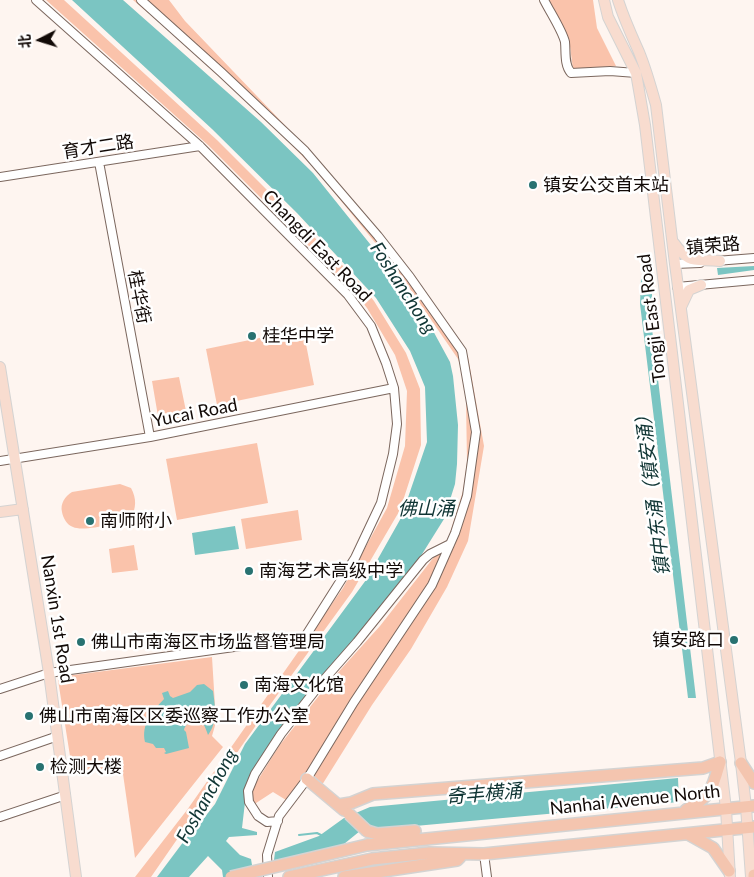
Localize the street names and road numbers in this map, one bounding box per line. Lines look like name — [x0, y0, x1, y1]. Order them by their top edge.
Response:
street label: 育才二路 — [61, 131, 135, 163]
street label: Changdi East Road — [258, 186, 376, 306]
street label: 镇荣路 — [685, 233, 741, 259]
street label: Tongji East Road — [633, 253, 671, 383]
street label: 桂华街 — [123, 268, 155, 326]
street label: Yucai Road — [151, 394, 239, 432]
street label: Nanxin 1st Road — [36, 553, 78, 685]
street label: Nanhai Avenue North — [549, 780, 721, 820]

